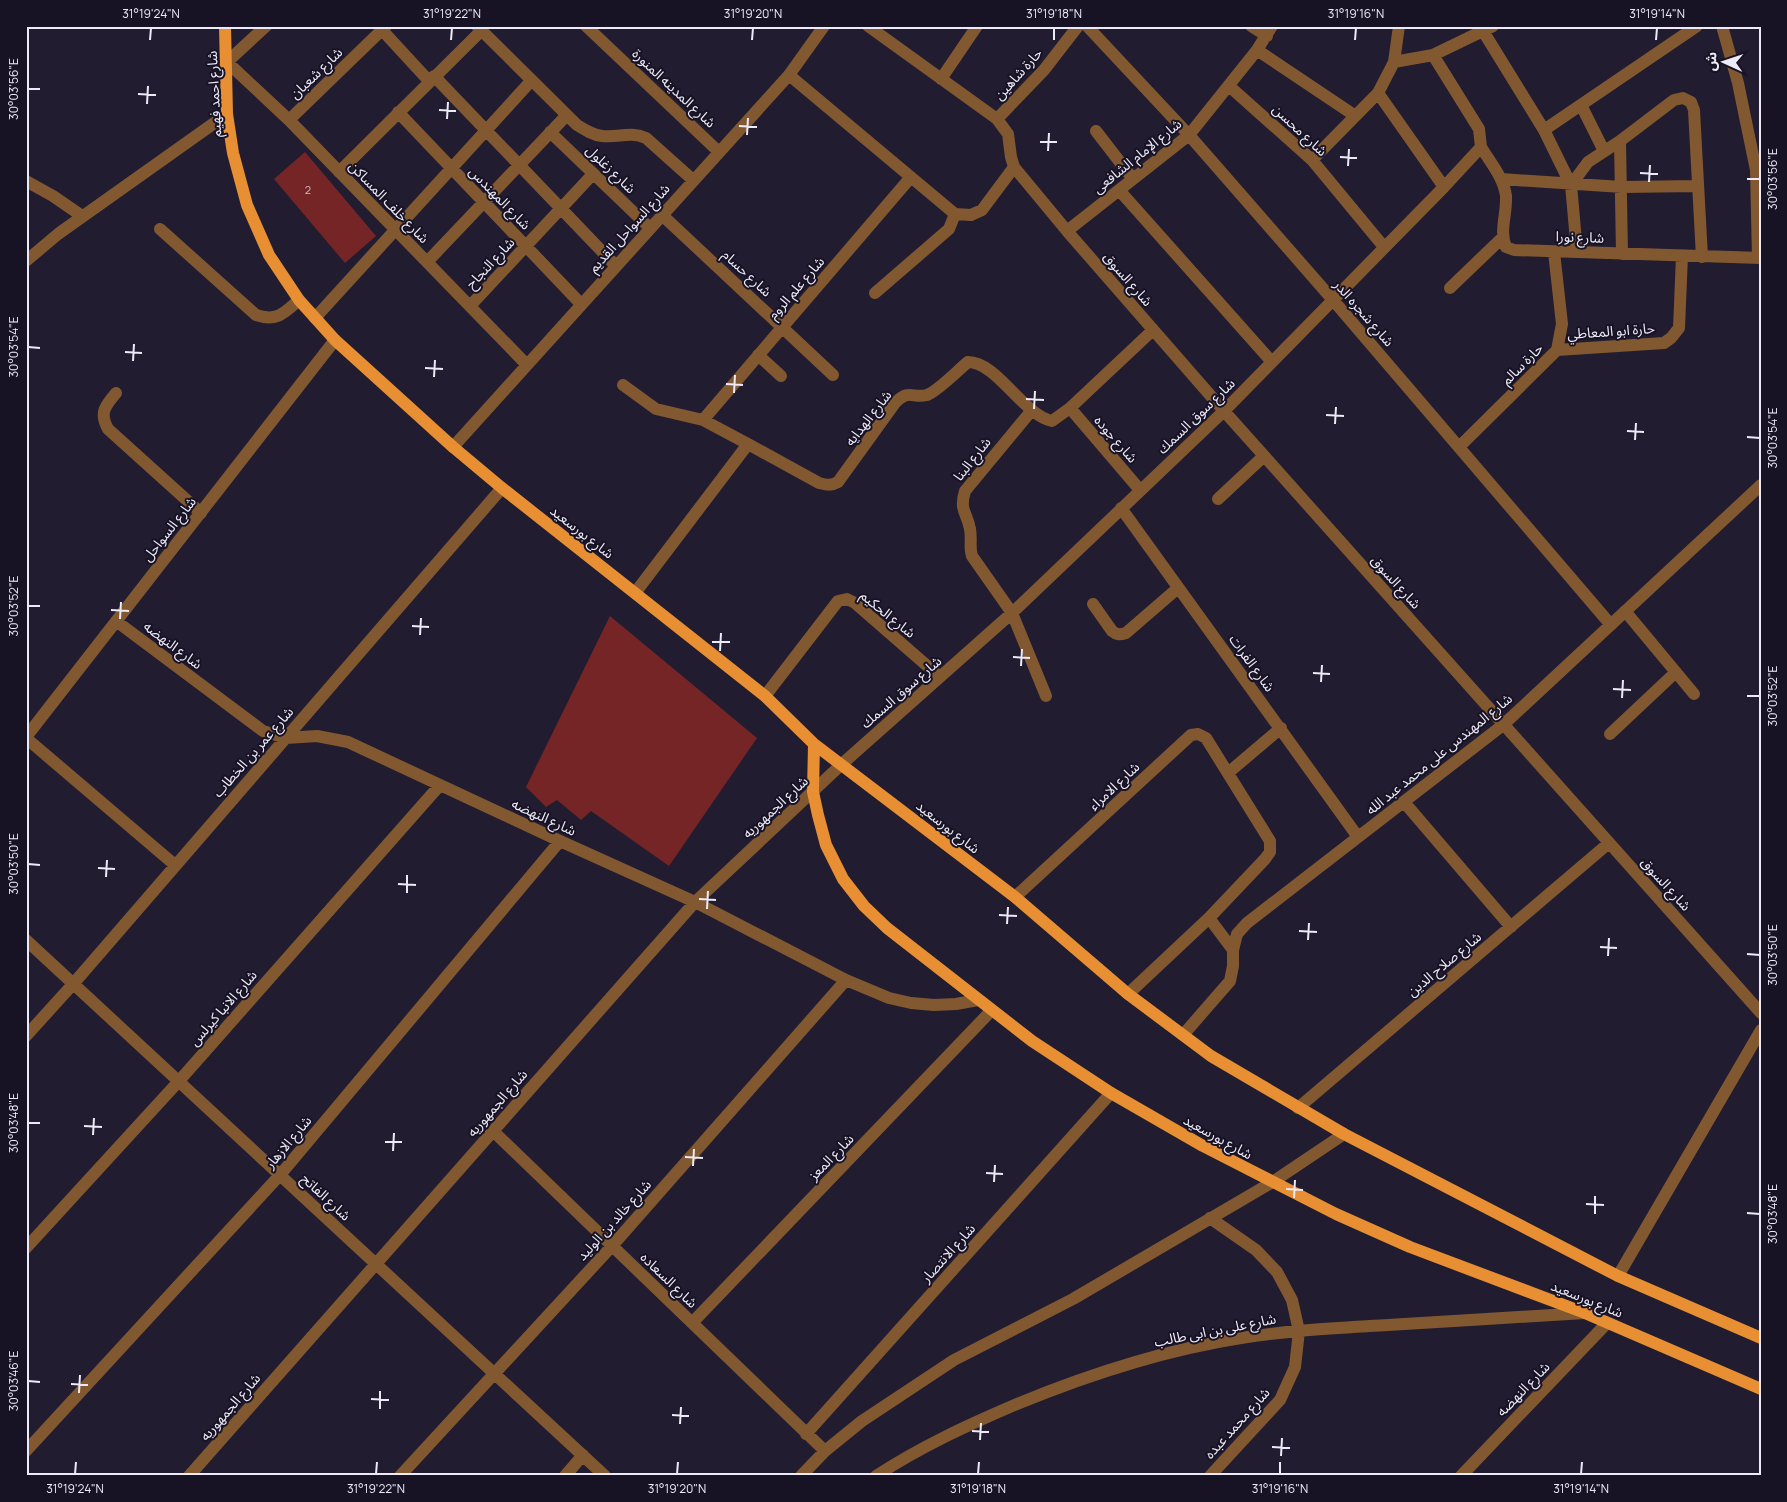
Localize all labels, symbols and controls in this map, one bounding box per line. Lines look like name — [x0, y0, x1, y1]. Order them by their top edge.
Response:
text: 31°19'24"N — [122, 5, 180, 22]
text: 31°19'22"N — [423, 5, 481, 22]
text: 31°19'20"N — [724, 5, 782, 22]
text: 31°19'18"N — [1026, 5, 1082, 22]
text: 31°19'16"N — [1328, 5, 1384, 22]
text: 31°19'14"N — [1629, 5, 1685, 22]
north arrow — [1700, 38, 1750, 88]
street label: شارع شعبان — [285, 43, 348, 104]
street label: شارع المدينه المنورة — [627, 44, 720, 133]
street label: حارة شاهين — [989, 44, 1046, 104]
street label: شارع احمد فهيم — [202, 50, 227, 138]
text: ش — [1701, 51, 1721, 71]
text: 30°03'56"E — [5, 58, 22, 120]
street label: شارع محسن — [1267, 99, 1332, 161]
street label: شارع الإمام الشافعى — [1088, 114, 1186, 199]
street label: شارع زغلول — [581, 140, 640, 199]
text: 30°03'56"E — [1764, 148, 1781, 210]
street label: شارع خلف المساكن — [344, 156, 434, 248]
street label: شارع المهندس — [464, 162, 535, 235]
street label: شارع السواحل القديم — [584, 179, 675, 278]
house number: 2 — [305, 182, 311, 197]
street label: شارع نورا — [1555, 226, 1605, 249]
street label: شارع النجاح — [461, 233, 520, 294]
street label: شارع حسام — [717, 245, 776, 302]
street label: شارع السوق — [1098, 247, 1157, 311]
street label: شارع علم الروم — [763, 252, 830, 324]
street label: شارع شجره الدر — [1328, 274, 1399, 352]
text: 30°03'54"E — [5, 316, 22, 378]
street label: حارة ابو المعاطي — [1566, 318, 1656, 345]
street label: حارة سالم — [1497, 339, 1548, 390]
street label: شارع سوق السمك — [1153, 374, 1240, 459]
street label: شارع الهدايه — [840, 386, 897, 451]
text: 30°03'54"E — [1764, 407, 1781, 469]
street label: شارع جوده — [1089, 411, 1142, 468]
street label: شارع البنا — [948, 433, 996, 486]
street label: شارع السواحل — [137, 492, 201, 566]
street label: شارع بورسعيد — [545, 501, 618, 564]
street label: شارع السوق — [1366, 551, 1426, 614]
text: 30°03'52"E — [5, 575, 22, 636]
street label: شارع الحكيم — [855, 585, 920, 643]
street label: شارع النهضه — [139, 616, 207, 675]
street label: شارع الفرات — [1224, 630, 1280, 696]
street label: شارع سوق السمك — [856, 651, 946, 733]
text: 30°03'52"E — [1764, 665, 1781, 726]
street label: شارع المهندس على محمد عبد الله — [1362, 689, 1517, 820]
street label: شارع عمر بن الخطاب — [208, 702, 299, 802]
street label: شارع الامراء — [1084, 757, 1145, 816]
street label: شارع الجمهوريه — [738, 771, 813, 844]
street label: شارع النهضه — [508, 793, 580, 842]
street label: شارع بورسعيد — [911, 796, 984, 859]
text: 30°03'50"E — [5, 833, 22, 895]
street label: شارع السوق — [1636, 853, 1696, 916]
text: 30°03'50"E — [1764, 924, 1781, 986]
street label: شارع صلاح الدين — [1402, 927, 1486, 1002]
street label: شارع الانبا كيرلس — [184, 966, 262, 1051]
street label: شارع الجمهوريه — [462, 1065, 533, 1142]
text: 30°03'48"E — [5, 1093, 22, 1153]
street label: شارع بورسعيد — [1179, 1110, 1256, 1165]
street label: شارع الازهار — [259, 1111, 317, 1174]
street label: شارع المعز — [803, 1129, 859, 1186]
street label: شارع الفاتح — [296, 1169, 355, 1226]
street label: شارع خالد بن الوليد — [572, 1175, 657, 1266]
text: 30°03'48"E — [1764, 1184, 1781, 1244]
street label: شارع الانتصار — [915, 1219, 981, 1288]
street label: شارع السعاده — [635, 1248, 702, 1313]
street label: شارع بورسعيد — [1548, 1275, 1626, 1323]
street label: شارع على بن ابى طالب — [1152, 1308, 1278, 1353]
text: 30°03'46"E — [5, 1351, 22, 1411]
street label: شارع النهضه — [1492, 1357, 1555, 1421]
street label: شارع الجمهوريه — [195, 1369, 266, 1446]
street label: شارع محمد عبده — [1200, 1383, 1275, 1464]
text: 31°19'24"N — [46, 1480, 104, 1497]
text: 31°19'22"N — [347, 1480, 405, 1497]
text: 31°19'20"N — [648, 1480, 706, 1497]
text: 31°19'18"N — [950, 1480, 1006, 1497]
text: 31°19'16"N — [1252, 1480, 1308, 1497]
text: 31°19'14"N — [1553, 1480, 1609, 1497]

